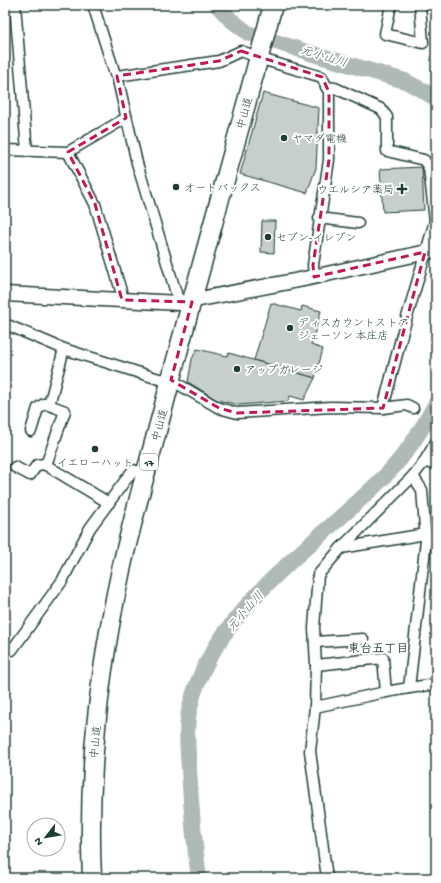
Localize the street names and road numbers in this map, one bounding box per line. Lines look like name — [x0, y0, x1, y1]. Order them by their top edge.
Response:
street label: 中山道 — [235, 96, 256, 131]
street label: 中山道 — [150, 408, 171, 443]
road number: 17 — [140, 454, 158, 470]
street label: 中山道 — [89, 725, 104, 759]

